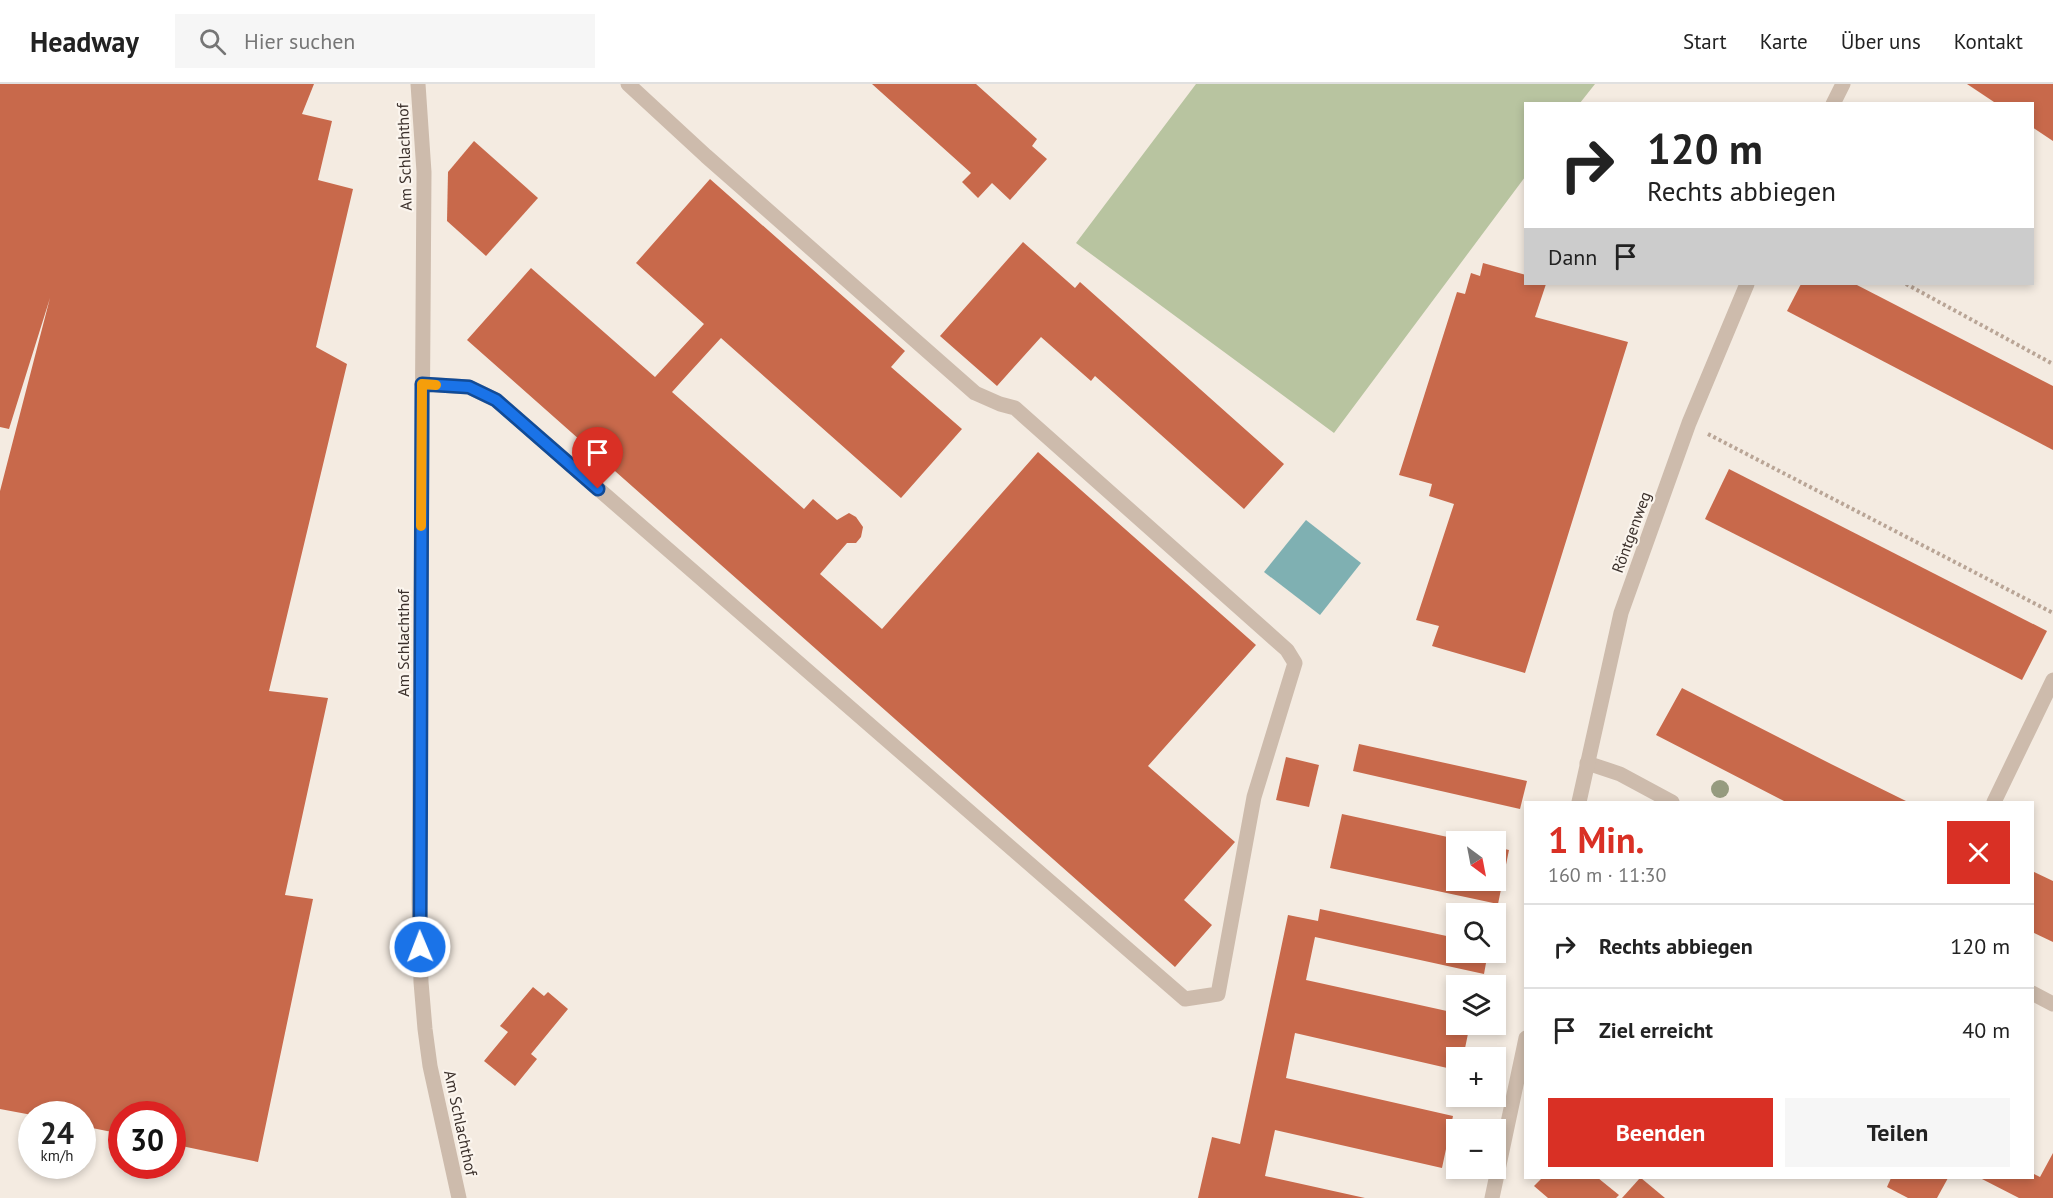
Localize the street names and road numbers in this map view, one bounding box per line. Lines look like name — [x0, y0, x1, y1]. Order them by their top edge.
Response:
street label: Am Schlachthof — [392, 102, 416, 211]
street label: Röntgenweg — [1607, 489, 1655, 575]
street label: Am Schlachthof — [393, 588, 413, 697]
street label: Am Schlachthof — [440, 1068, 482, 1178]

